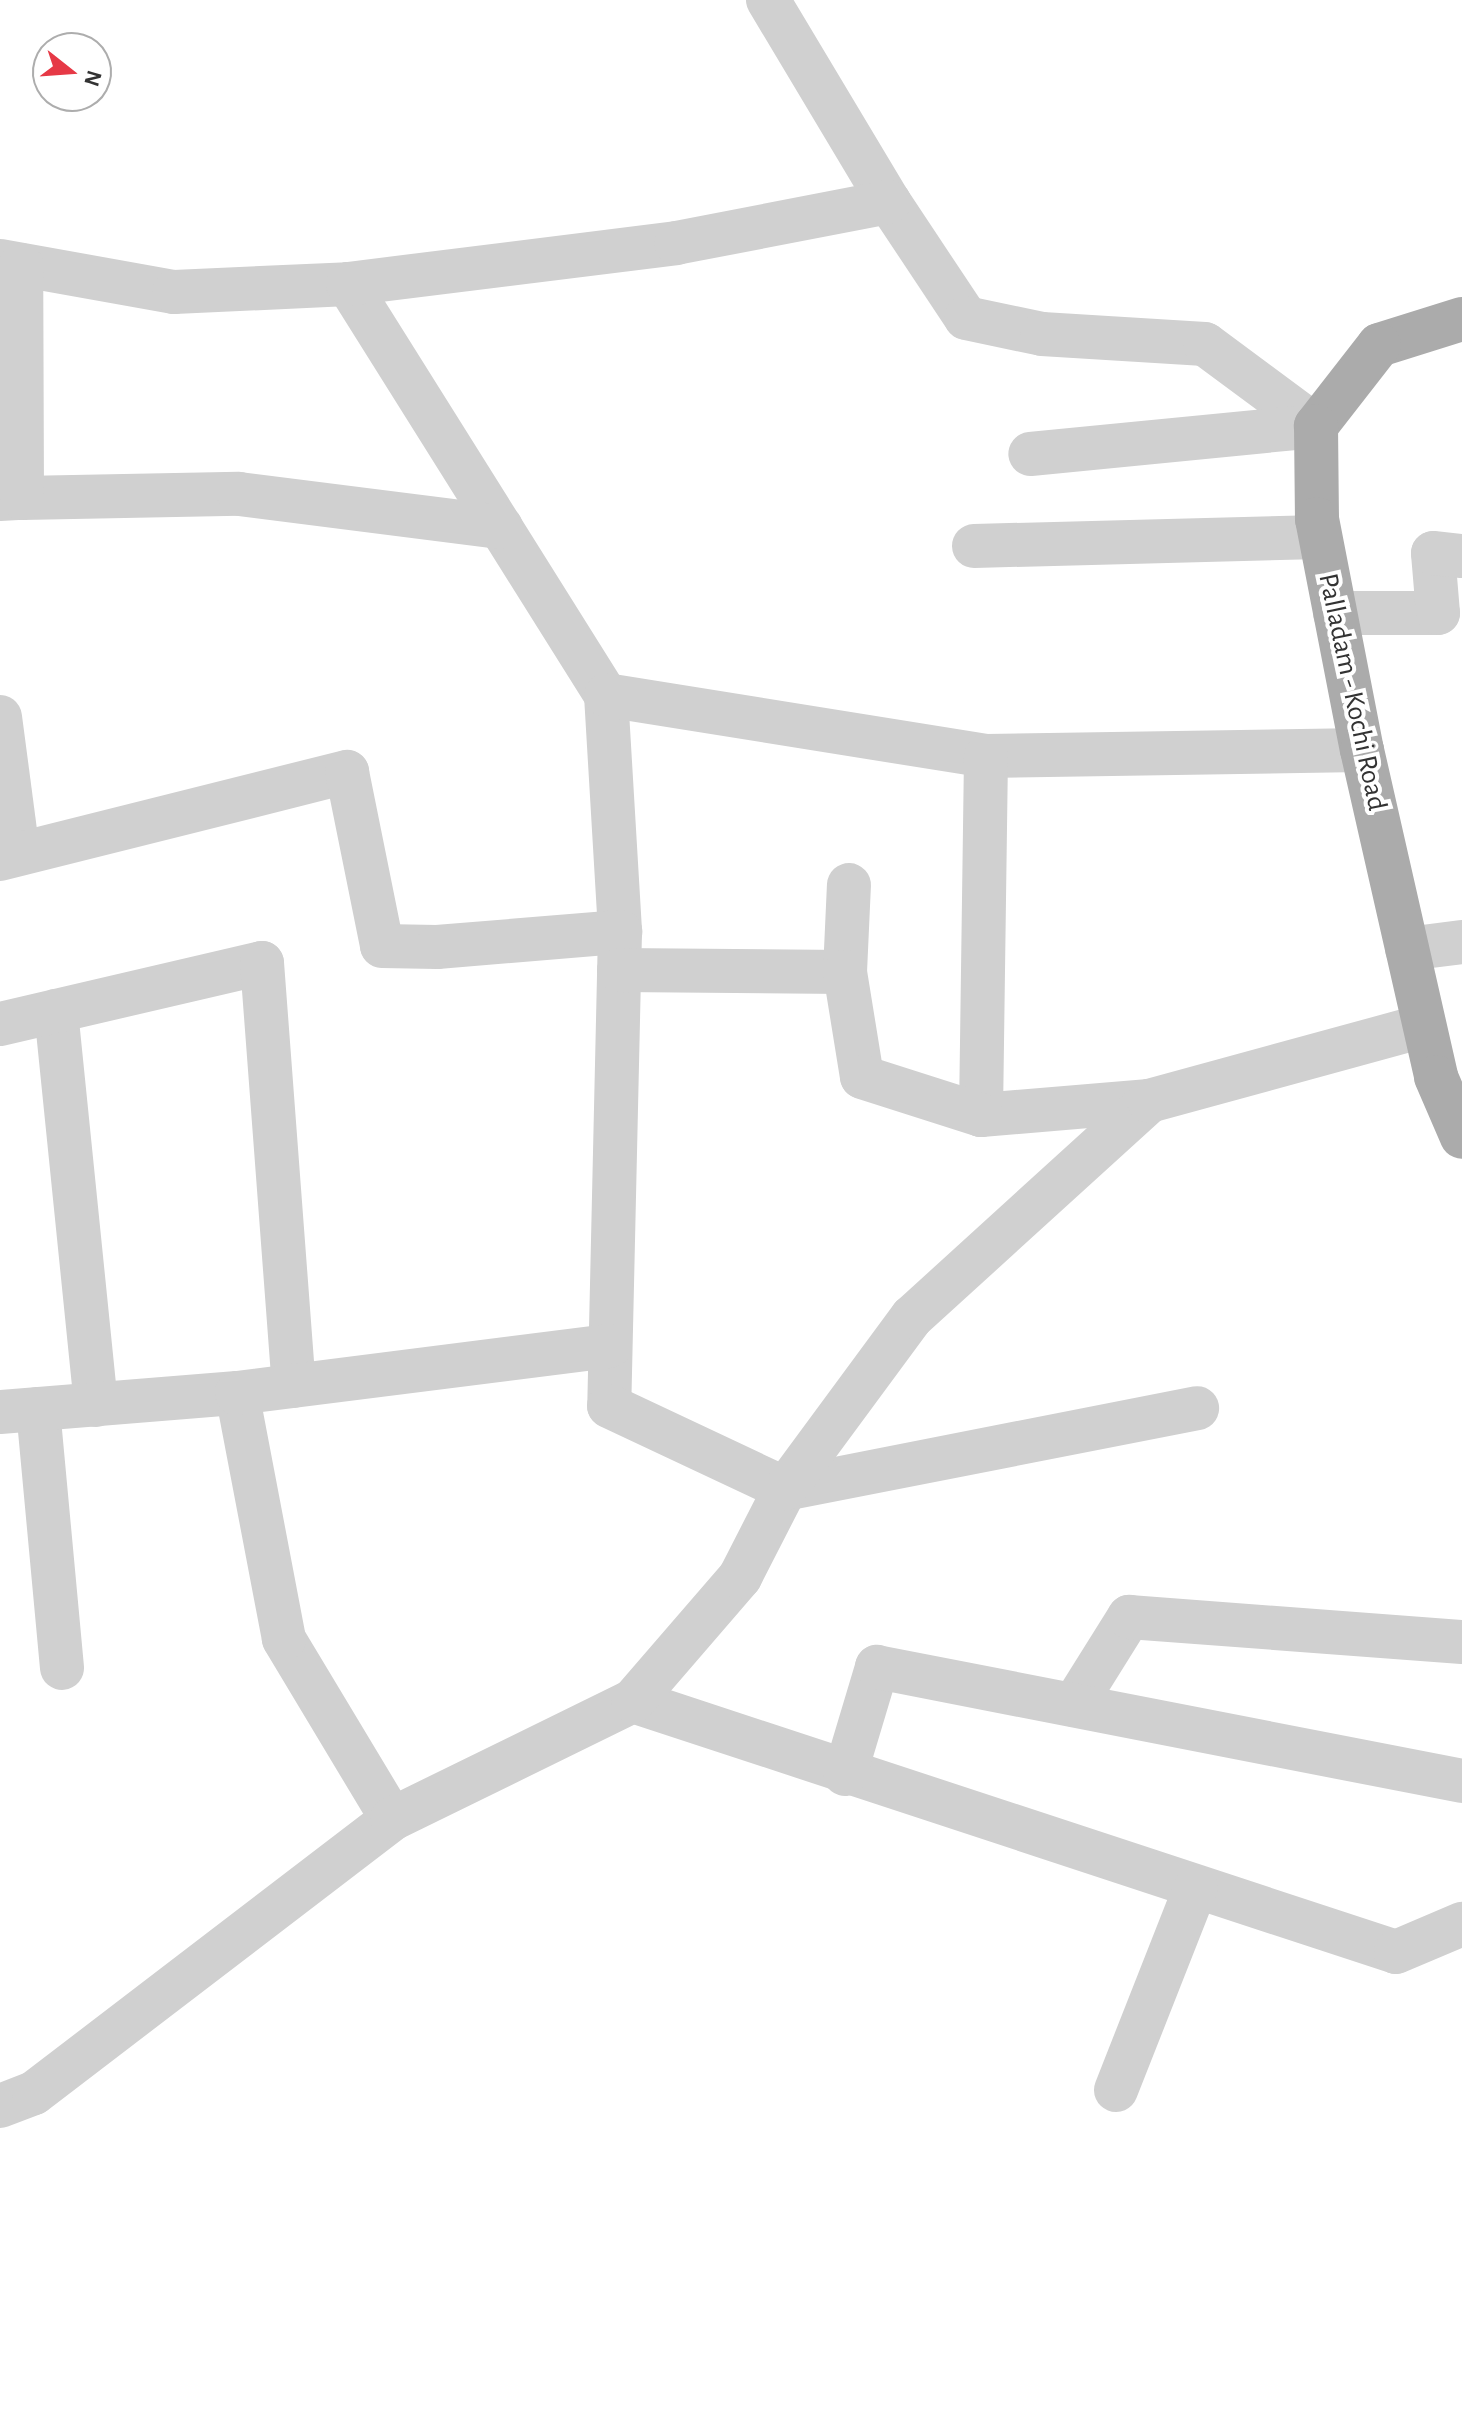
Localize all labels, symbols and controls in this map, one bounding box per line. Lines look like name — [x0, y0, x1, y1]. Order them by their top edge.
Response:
north arrow — [32, 32, 112, 112]
text: N — [80, 68, 106, 89]
street label: Palladam - Kochi Road — [1310, 570, 1394, 814]

